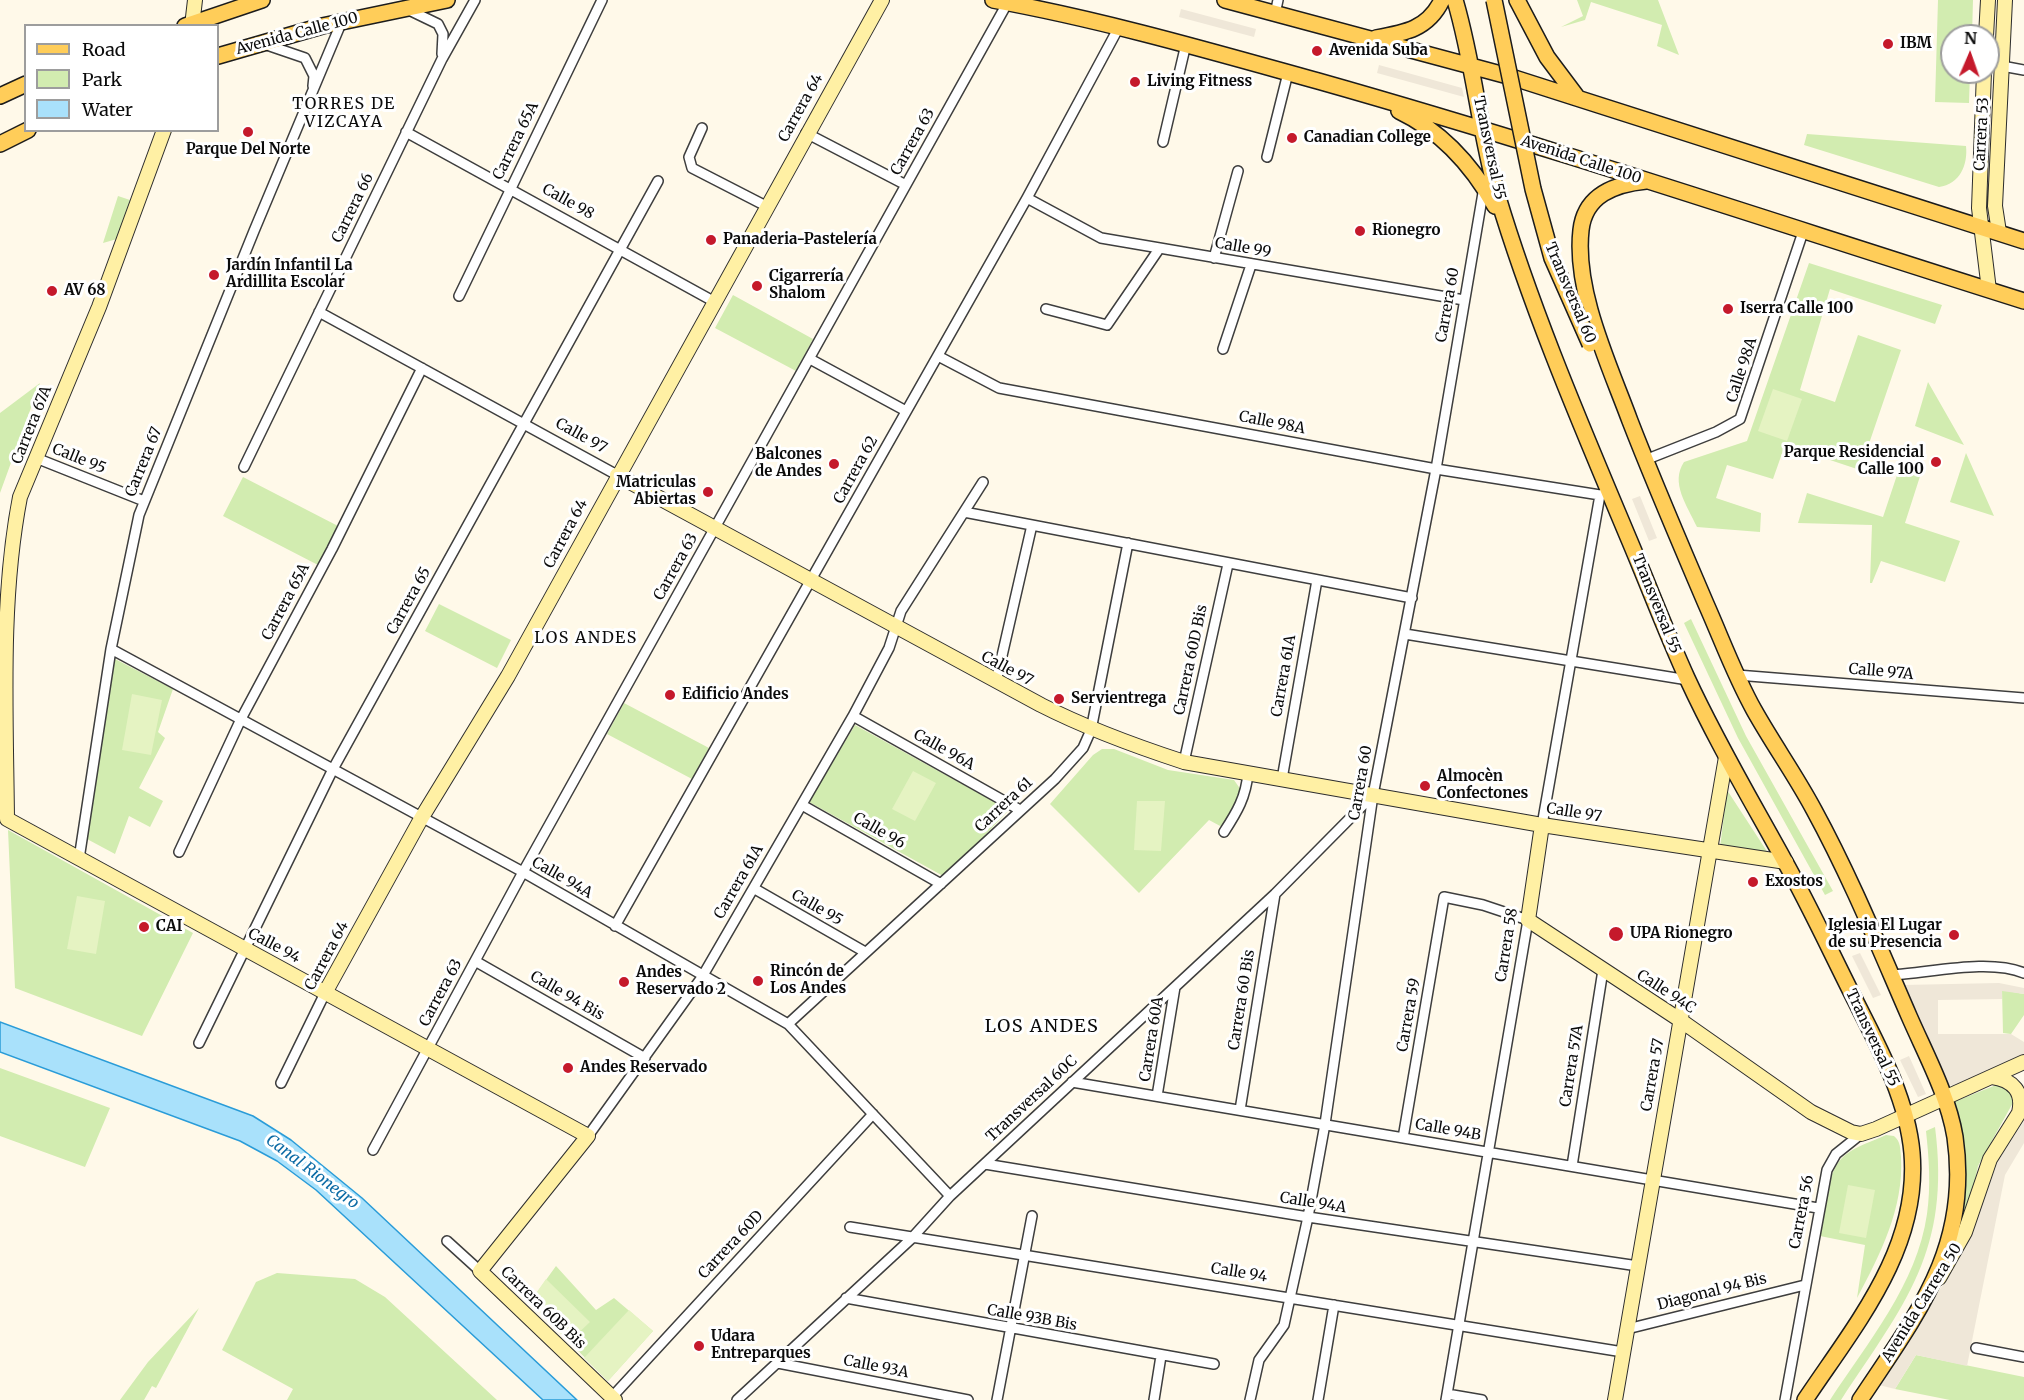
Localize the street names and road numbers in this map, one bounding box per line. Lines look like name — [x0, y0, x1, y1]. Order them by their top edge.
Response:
street label: Avenida Calle 100 — [234, 9, 360, 59]
street label: Carrera 64 — [775, 71, 827, 145]
street label: Transversal 55 — [1469, 94, 1509, 202]
street label: Carrera 53 — [1971, 97, 1993, 171]
street label: Carrera 65A — [489, 99, 543, 183]
street label: Carrera 63 — [887, 105, 939, 179]
street label: Avenida Calle 100 — [1518, 132, 1644, 188]
street label: Carrera 66 — [328, 170, 378, 246]
street label: Calle 98 — [539, 180, 597, 224]
street label: Calle 99 — [1213, 234, 1273, 262]
street label: Transversal 60 — [1541, 240, 1599, 346]
street label: Carrera 60 — [1433, 266, 1463, 344]
street label: Calle 98A — [1723, 335, 1761, 405]
street label: Carrera 67A — [8, 383, 56, 467]
street label: Calle 98A — [1237, 408, 1307, 438]
street label: Calle 97 — [552, 415, 610, 457]
street label: Carrera 67 — [122, 425, 166, 499]
street label: Carrera 62 — [830, 433, 882, 507]
street label: Calle 95 — [50, 440, 108, 478]
street label: Carrera 64 — [540, 496, 592, 572]
street label: Carrera 63 — [650, 530, 702, 604]
street label: Transversal 55 — [1628, 552, 1684, 656]
street label: Carrera 65A — [258, 560, 314, 644]
street label: Carrera 65 — [383, 564, 435, 638]
street label: Carrera 60D Bis — [1171, 603, 1211, 717]
street label: Carrera 61A — [1268, 634, 1300, 718]
street label: Calle 97 — [978, 648, 1036, 690]
street label: Calle 97A — [1848, 660, 1914, 684]
street label: Calle 96A — [910, 726, 978, 774]
street label: Carrera 60 — [1346, 744, 1376, 822]
street label: Carrera 61 — [972, 774, 1036, 836]
street label: Calle 97 — [1545, 800, 1603, 826]
street label: Calle 96 — [850, 809, 908, 853]
street label: Carrera 61A — [710, 842, 768, 922]
street label: Calle 94A — [528, 853, 596, 903]
street label: Calle 95 — [788, 886, 846, 930]
street label: Carrera 58 — [1492, 907, 1522, 983]
street label: Carrera 64 — [301, 918, 353, 994]
street label: Calle 94 — [245, 925, 303, 967]
street label: Carrera 60 Bis — [1225, 948, 1259, 1052]
street label: Carrera 63 — [416, 956, 466, 1030]
street label: Calle 94C — [1633, 966, 1699, 1018]
street label: Calle 94 Bis — [527, 968, 607, 1024]
street label: Carrera 59 — [1394, 977, 1424, 1053]
street label: Transversal 55 — [1842, 986, 1902, 1090]
street label: Carrera 60A — [1136, 995, 1168, 1083]
street label: Carrera 57A — [1557, 1024, 1587, 1108]
street label: Carrera 57 — [1638, 1037, 1668, 1113]
street label: Transversal 60C — [983, 1052, 1081, 1146]
street label: Calle 94B — [1414, 1115, 1482, 1145]
street label: Carrera 56 — [1786, 1174, 1818, 1250]
street label: Calle 94A — [1279, 1189, 1347, 1217]
street label: Carrera 60D — [695, 1207, 767, 1283]
street label: Avenida Carrera 50 — [1878, 1240, 1966, 1366]
street label: Calle 94 — [1210, 1260, 1268, 1286]
street label: Carrera 60B Bis — [497, 1263, 589, 1353]
street label: Diagonal 94 Bis — [1656, 1270, 1768, 1314]
street label: Calle 93B Bis — [986, 1301, 1078, 1335]
street label: Calle 93A — [842, 1352, 910, 1382]

